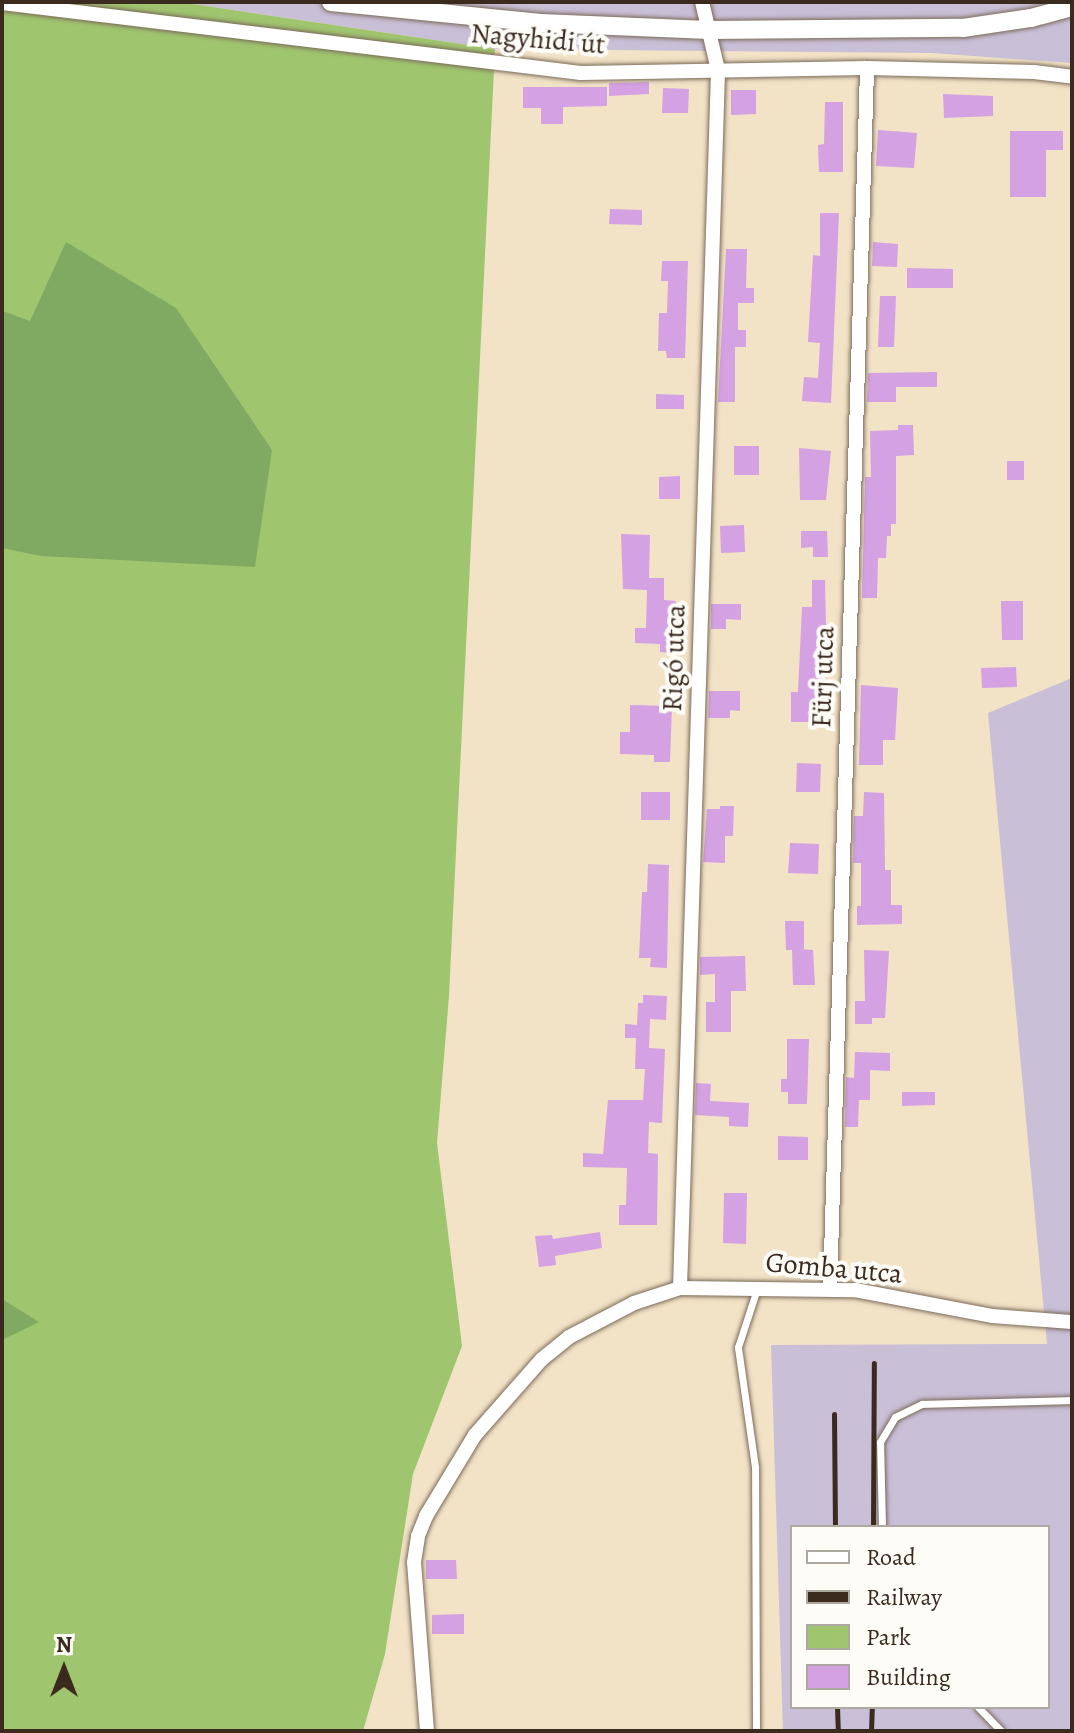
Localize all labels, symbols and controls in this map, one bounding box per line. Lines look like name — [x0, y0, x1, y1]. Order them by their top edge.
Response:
street label: Nagyhidi út — [469, 16, 607, 62]
street label: Rigó utca — [655, 604, 693, 712]
street label: Fürj utca — [804, 626, 842, 728]
street label: Gomba utca — [764, 1245, 904, 1291]
legend — [790, 1525, 1050, 1709]
text: Road — [866, 1541, 916, 1573]
text: Railway — [866, 1581, 942, 1613]
text: Park — [866, 1621, 911, 1653]
north arrow — [24, 1629, 104, 1709]
text: N — [56, 1630, 72, 1660]
text: Building — [866, 1661, 951, 1693]

